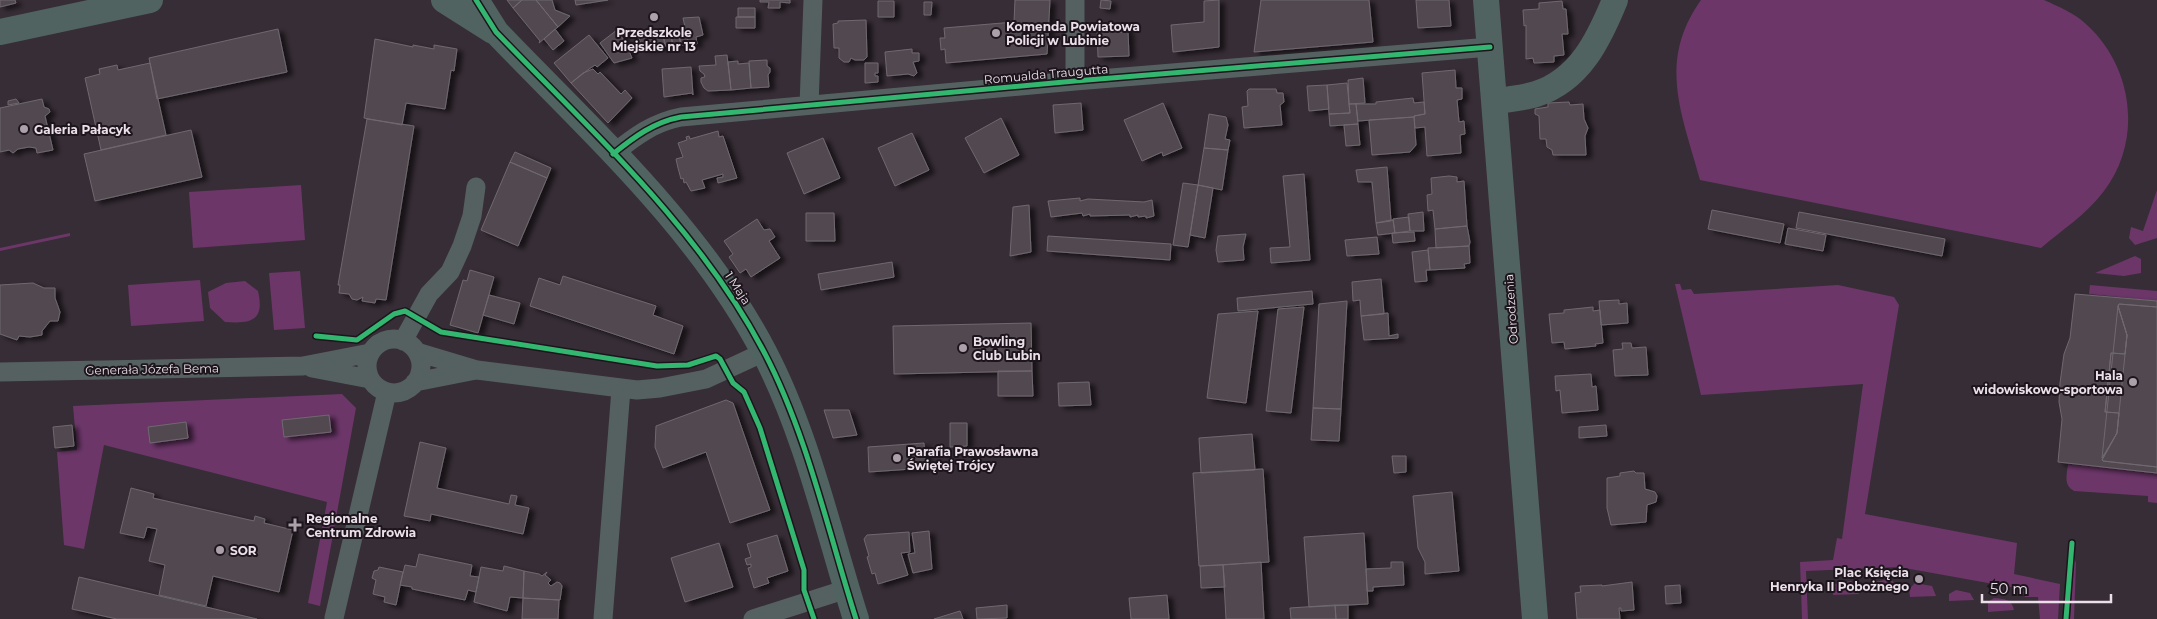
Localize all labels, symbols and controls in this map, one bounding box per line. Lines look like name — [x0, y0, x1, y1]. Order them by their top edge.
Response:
marker: Przedszkole Miejskie nr 13 — [648, 11, 660, 23]
place label: Komenda Powiatowa Policji w Lubinie — [1006, 19, 1140, 48]
place label: Przedszkole Miejskie nr 13 — [612, 25, 696, 54]
marker: Komenda Powiatowa Policji w Lubinie — [990, 27, 1002, 39]
street label: Romualda Traugutta — [983, 61, 1109, 87]
place label: Galeria Pałacyk — [34, 122, 131, 137]
marker: Galeria Pałacyk — [18, 123, 30, 135]
street label: 1 Maja — [722, 269, 754, 307]
street label: Odrodzenia — [1501, 273, 1521, 345]
place label: Bowling Club Lubin — [973, 334, 1041, 363]
marker: Bowling Club Lubin — [957, 342, 969, 354]
street label: Generała Józefa Bema — [85, 360, 219, 378]
place label: Hala widowiskowo-sportowa — [1973, 368, 2123, 397]
marker: Hala widowiskowo-sportowa — [2127, 376, 2139, 388]
place label: Parafia Prawosławna Świętej Trójcy — [907, 444, 1038, 474]
marker: Parafia Prawosławna Świętej Trójcy — [891, 452, 903, 464]
place label: Regionalne Centrum Zdrowia — [306, 511, 416, 540]
marker: Regionalne Centrum Zdrowia — [288, 518, 302, 532]
place label: SOR — [230, 543, 257, 558]
marker: SOR — [214, 544, 226, 556]
place label: Plac Księcia Henryka II Pobożnego — [1770, 565, 1909, 594]
scale bar — [1982, 572, 2111, 604]
marker: Plac Księcia Henryka II Pobożnego — [1913, 573, 1925, 585]
text: 50 m — [1990, 579, 2028, 598]

